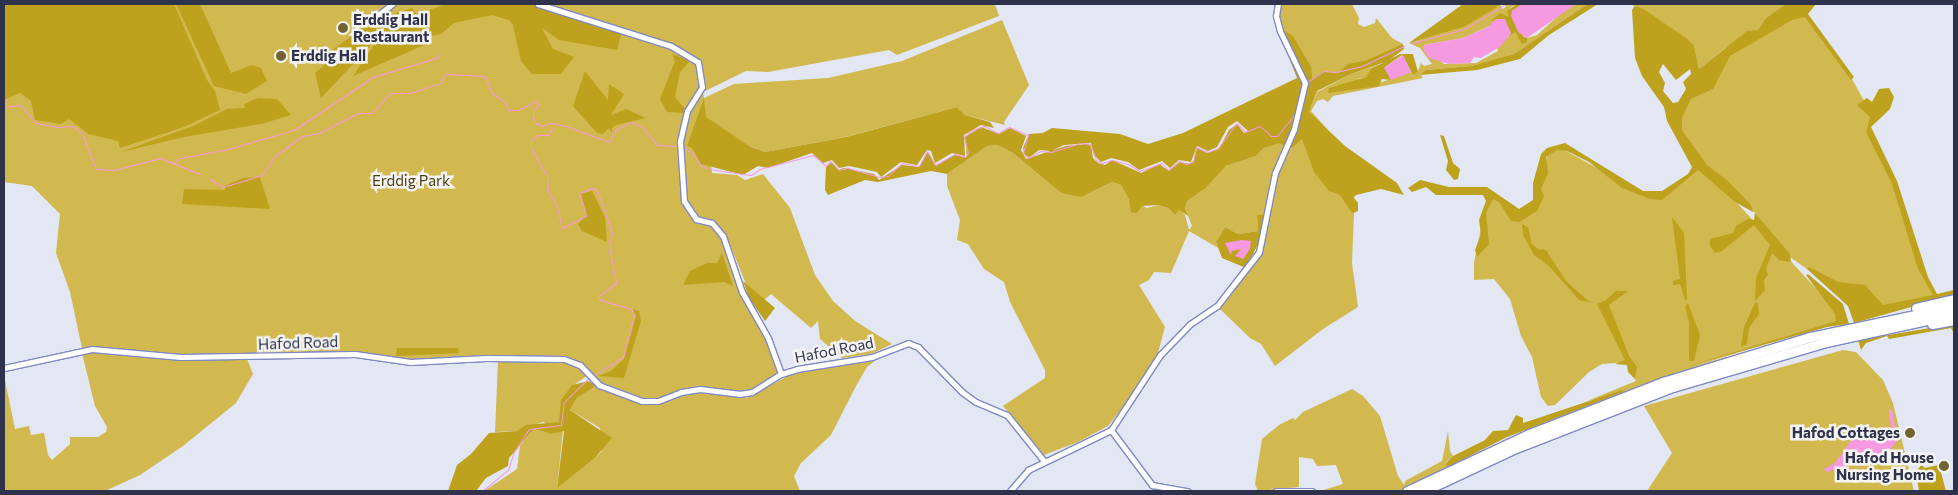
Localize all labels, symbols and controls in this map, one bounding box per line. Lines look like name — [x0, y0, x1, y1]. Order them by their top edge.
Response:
place label: Erddig Hall Restaurant — [353, 10, 429, 45]
marker: Erddig Hall Restaurant — [337, 22, 349, 34]
place label: Erddig Hall — [291, 47, 366, 65]
marker: Erddig Hall — [275, 50, 287, 62]
park label: Erddig Park — [372, 172, 450, 190]
street label: Hafod Road — [258, 333, 338, 353]
street label: Hafod Road — [793, 334, 875, 366]
place label: Hafod Cottages — [1792, 424, 1900, 442]
marker: Hafod Cottages — [1904, 427, 1916, 439]
place label: Hafod House Nursing Home — [1836, 448, 1934, 483]
marker: Hafod House Nursing Home — [1938, 460, 1950, 472]

